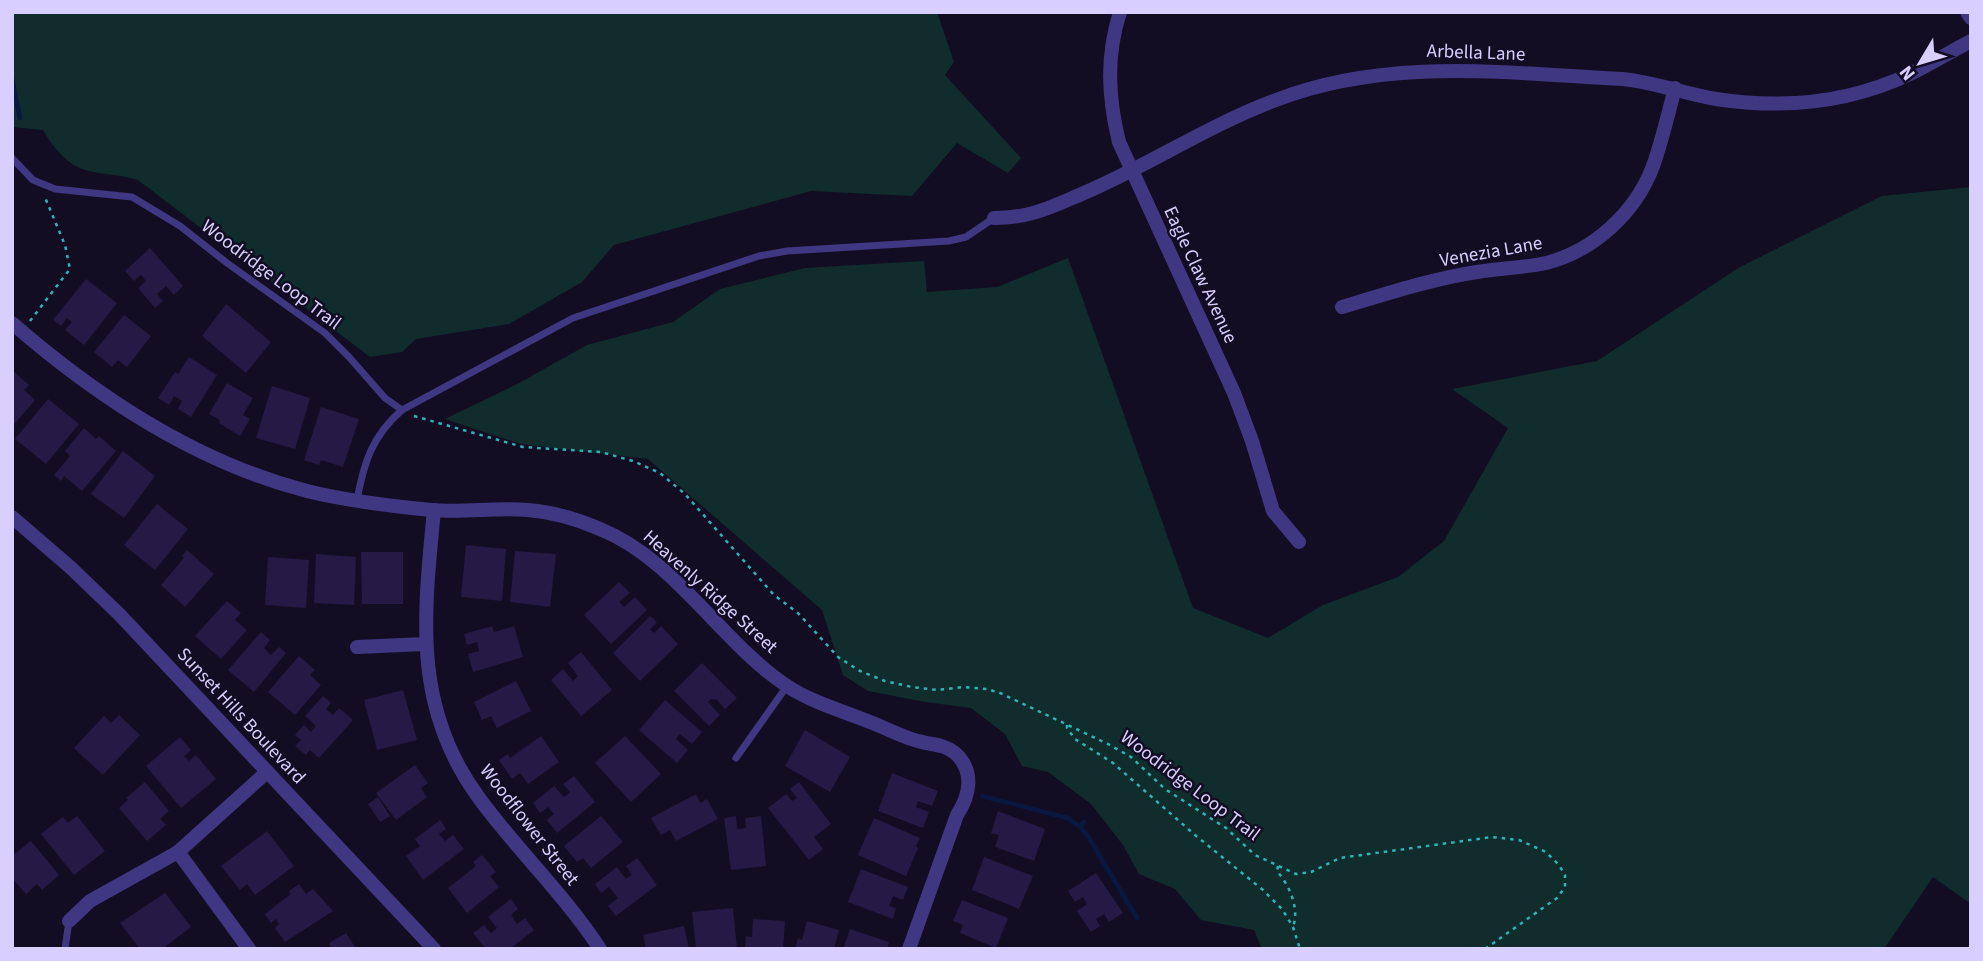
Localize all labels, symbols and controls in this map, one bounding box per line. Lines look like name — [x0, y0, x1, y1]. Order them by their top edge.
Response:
north arrow — [1885, 28, 1955, 98]
street label: Arbella Lane — [1426, 38, 1526, 68]
text: N — [1893, 59, 1922, 86]
street label: Eagle Claw Avenue — [1156, 202, 1244, 348]
street label: Woodridge Loop Trail — [195, 213, 347, 337]
street label: Venezia Lane — [1438, 230, 1544, 274]
street label: Heavenly Ridge Street — [637, 524, 784, 660]
street label: Sunset Hills Boulevard — [170, 642, 312, 790]
street label: Woodridge Loop Trail — [1114, 724, 1266, 848]
street label: Woodflower Street — [473, 758, 585, 892]

